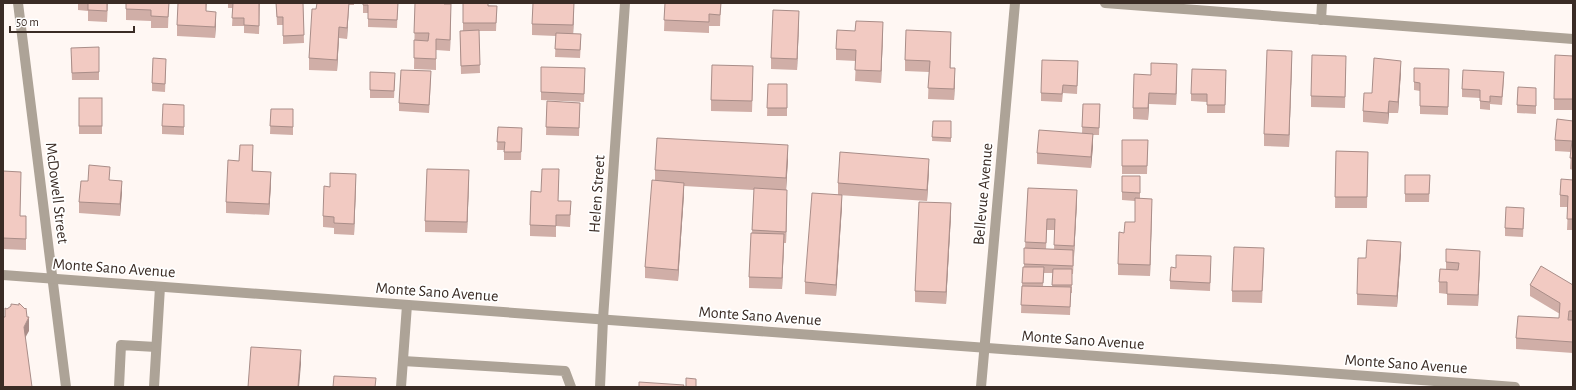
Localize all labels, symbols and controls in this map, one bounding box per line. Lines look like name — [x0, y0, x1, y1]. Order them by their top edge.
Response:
scale bar — [10, 8, 134, 34]
text: 50 m — [16, 16, 39, 28]
street label: McDowell Street — [43, 141, 71, 245]
street label: Bellevue Avenue — [971, 142, 995, 246]
street label: Helen Street — [586, 155, 608, 233]
street label: Monte Sano Avenue — [52, 256, 176, 280]
street label: Monte Sano Avenue — [375, 280, 499, 304]
street label: Monte Sano Avenue — [698, 304, 822, 328]
street label: Monte Sano Avenue — [1021, 328, 1145, 352]
street label: Monte Sano Avenue — [1344, 352, 1468, 376]

